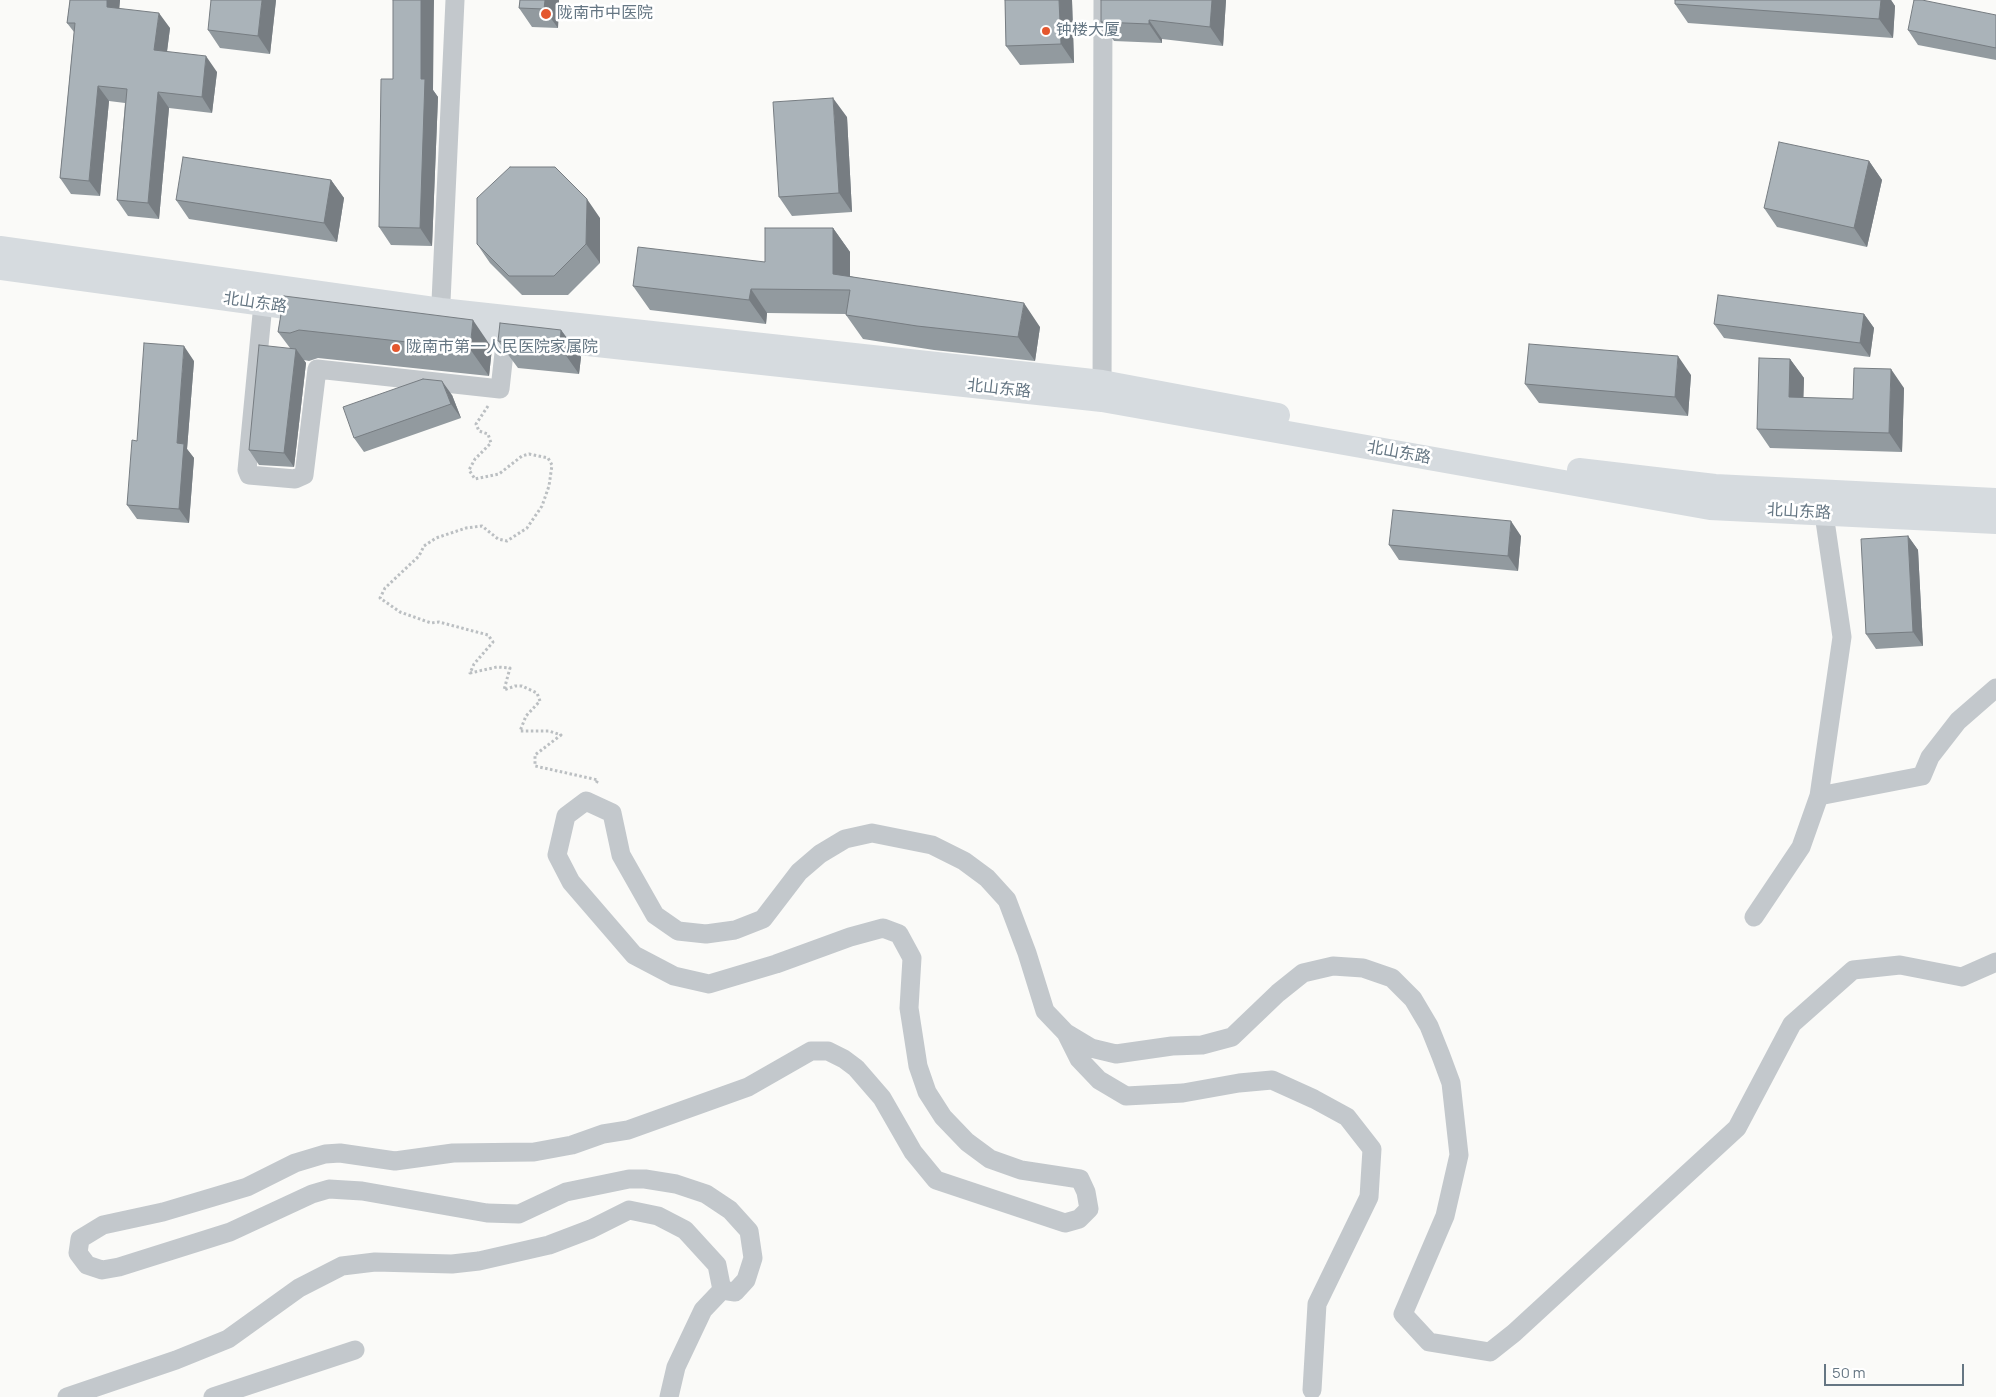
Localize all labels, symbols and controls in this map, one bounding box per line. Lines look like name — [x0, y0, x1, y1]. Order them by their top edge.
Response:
place label: 陇南市中医院 — [557, 4, 653, 24]
marker: 陇南市中医院 — [539, 7, 553, 21]
place label: 钟楼大厦 — [1056, 21, 1120, 41]
marker: 钟楼大厦 — [1040, 25, 1052, 37]
street label: 北山东路 — [222, 289, 288, 317]
place label: 陇南市第一人民医院家属院 — [406, 338, 598, 358]
marker: 陇南市第一人民医院家属院 — [390, 342, 402, 354]
street label: 北山东路 — [966, 376, 1032, 402]
street label: 北山东路 — [1366, 438, 1432, 468]
street label: 北山东路 — [1767, 501, 1831, 523]
scale bar — [1826, 1354, 1966, 1386]
text: 50 m — [1832, 1362, 1866, 1383]

